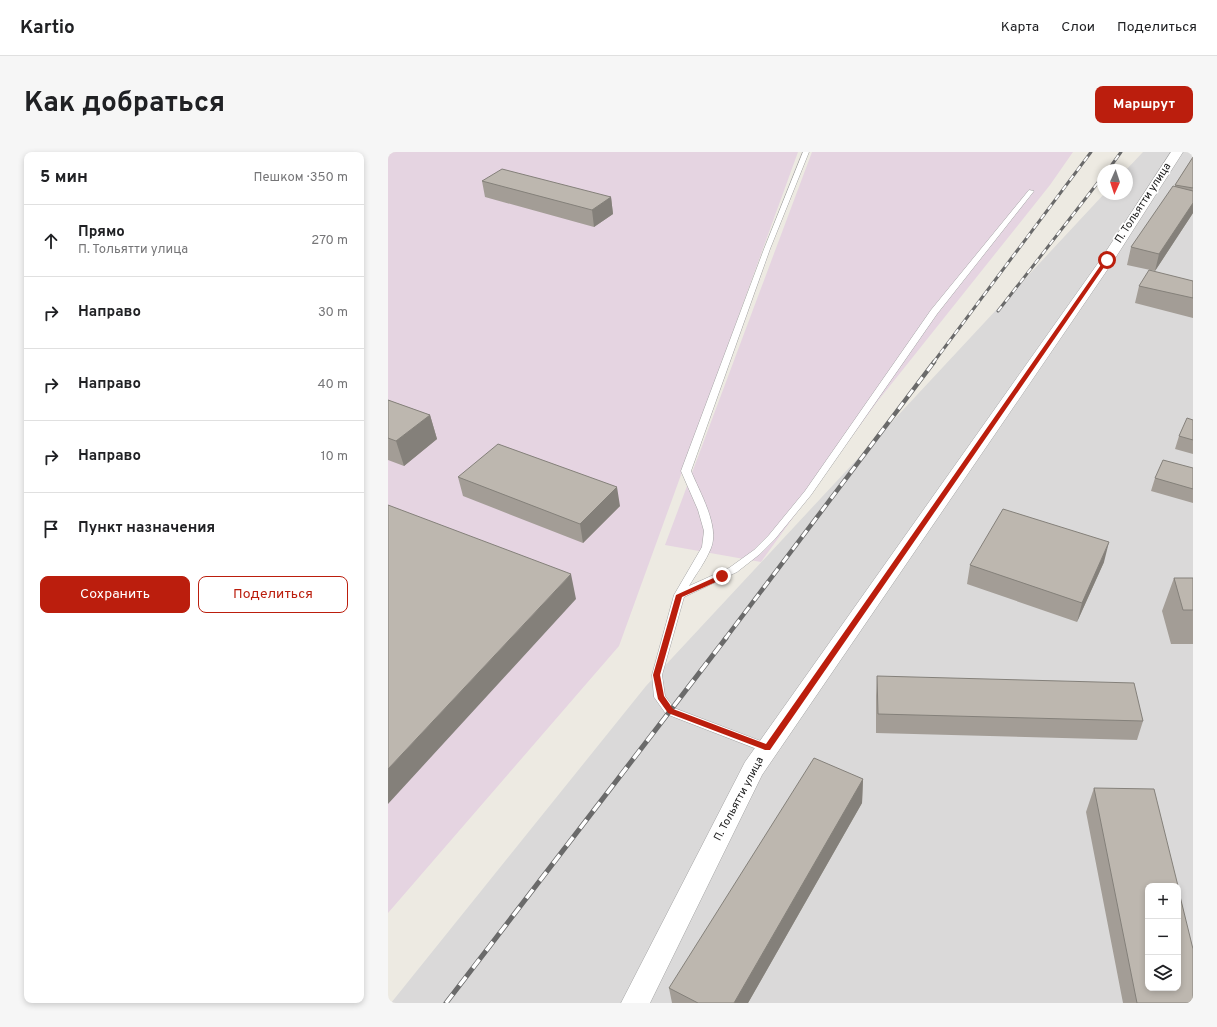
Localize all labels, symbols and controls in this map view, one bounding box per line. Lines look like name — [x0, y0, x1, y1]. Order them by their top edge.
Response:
text: Kartio — [20, 16, 75, 40]
text: Карта — [1001, 19, 1039, 36]
text: Слои — [1061, 19, 1095, 36]
text: Поделиться — [1117, 19, 1197, 36]
text: Как добраться — [24, 86, 225, 122]
button: Маршрут — [1095, 86, 1193, 123]
street label: П. Тольятти улица — [1112, 160, 1174, 246]
north arrow — [1097, 164, 1133, 200]
text: 5 мин — [40, 167, 88, 189]
text: Пешком · 350 m — [254, 170, 348, 186]
text: Прямо — [78, 223, 125, 242]
icon: ahead — [40, 230, 62, 252]
text: 270 m — [311, 233, 348, 249]
text: П. Тольятти улица — [78, 242, 188, 258]
route start — [1098, 251, 1116, 269]
icon: right — [40, 302, 62, 324]
text: Направо — [78, 303, 141, 322]
text: 30 m — [318, 305, 348, 321]
icon: right — [40, 374, 62, 396]
text: Направо — [78, 375, 141, 394]
text: 40 m — [318, 377, 348, 393]
icon: right — [40, 446, 62, 468]
text: Направо — [78, 447, 141, 466]
text: 10 m — [321, 449, 348, 465]
icon: arrive — [40, 518, 62, 540]
text: Пункт назначения — [78, 519, 215, 538]
route end — [713, 567, 731, 585]
button: Сохранить — [40, 576, 190, 613]
button: Поделиться — [198, 576, 348, 613]
street label: П. Тольятти улица — [711, 754, 767, 843]
map controls — [1145, 883, 1181, 991]
button: + — [1145, 883, 1181, 919]
button: − — [1145, 919, 1181, 955]
button: layers — [1145, 955, 1181, 991]

